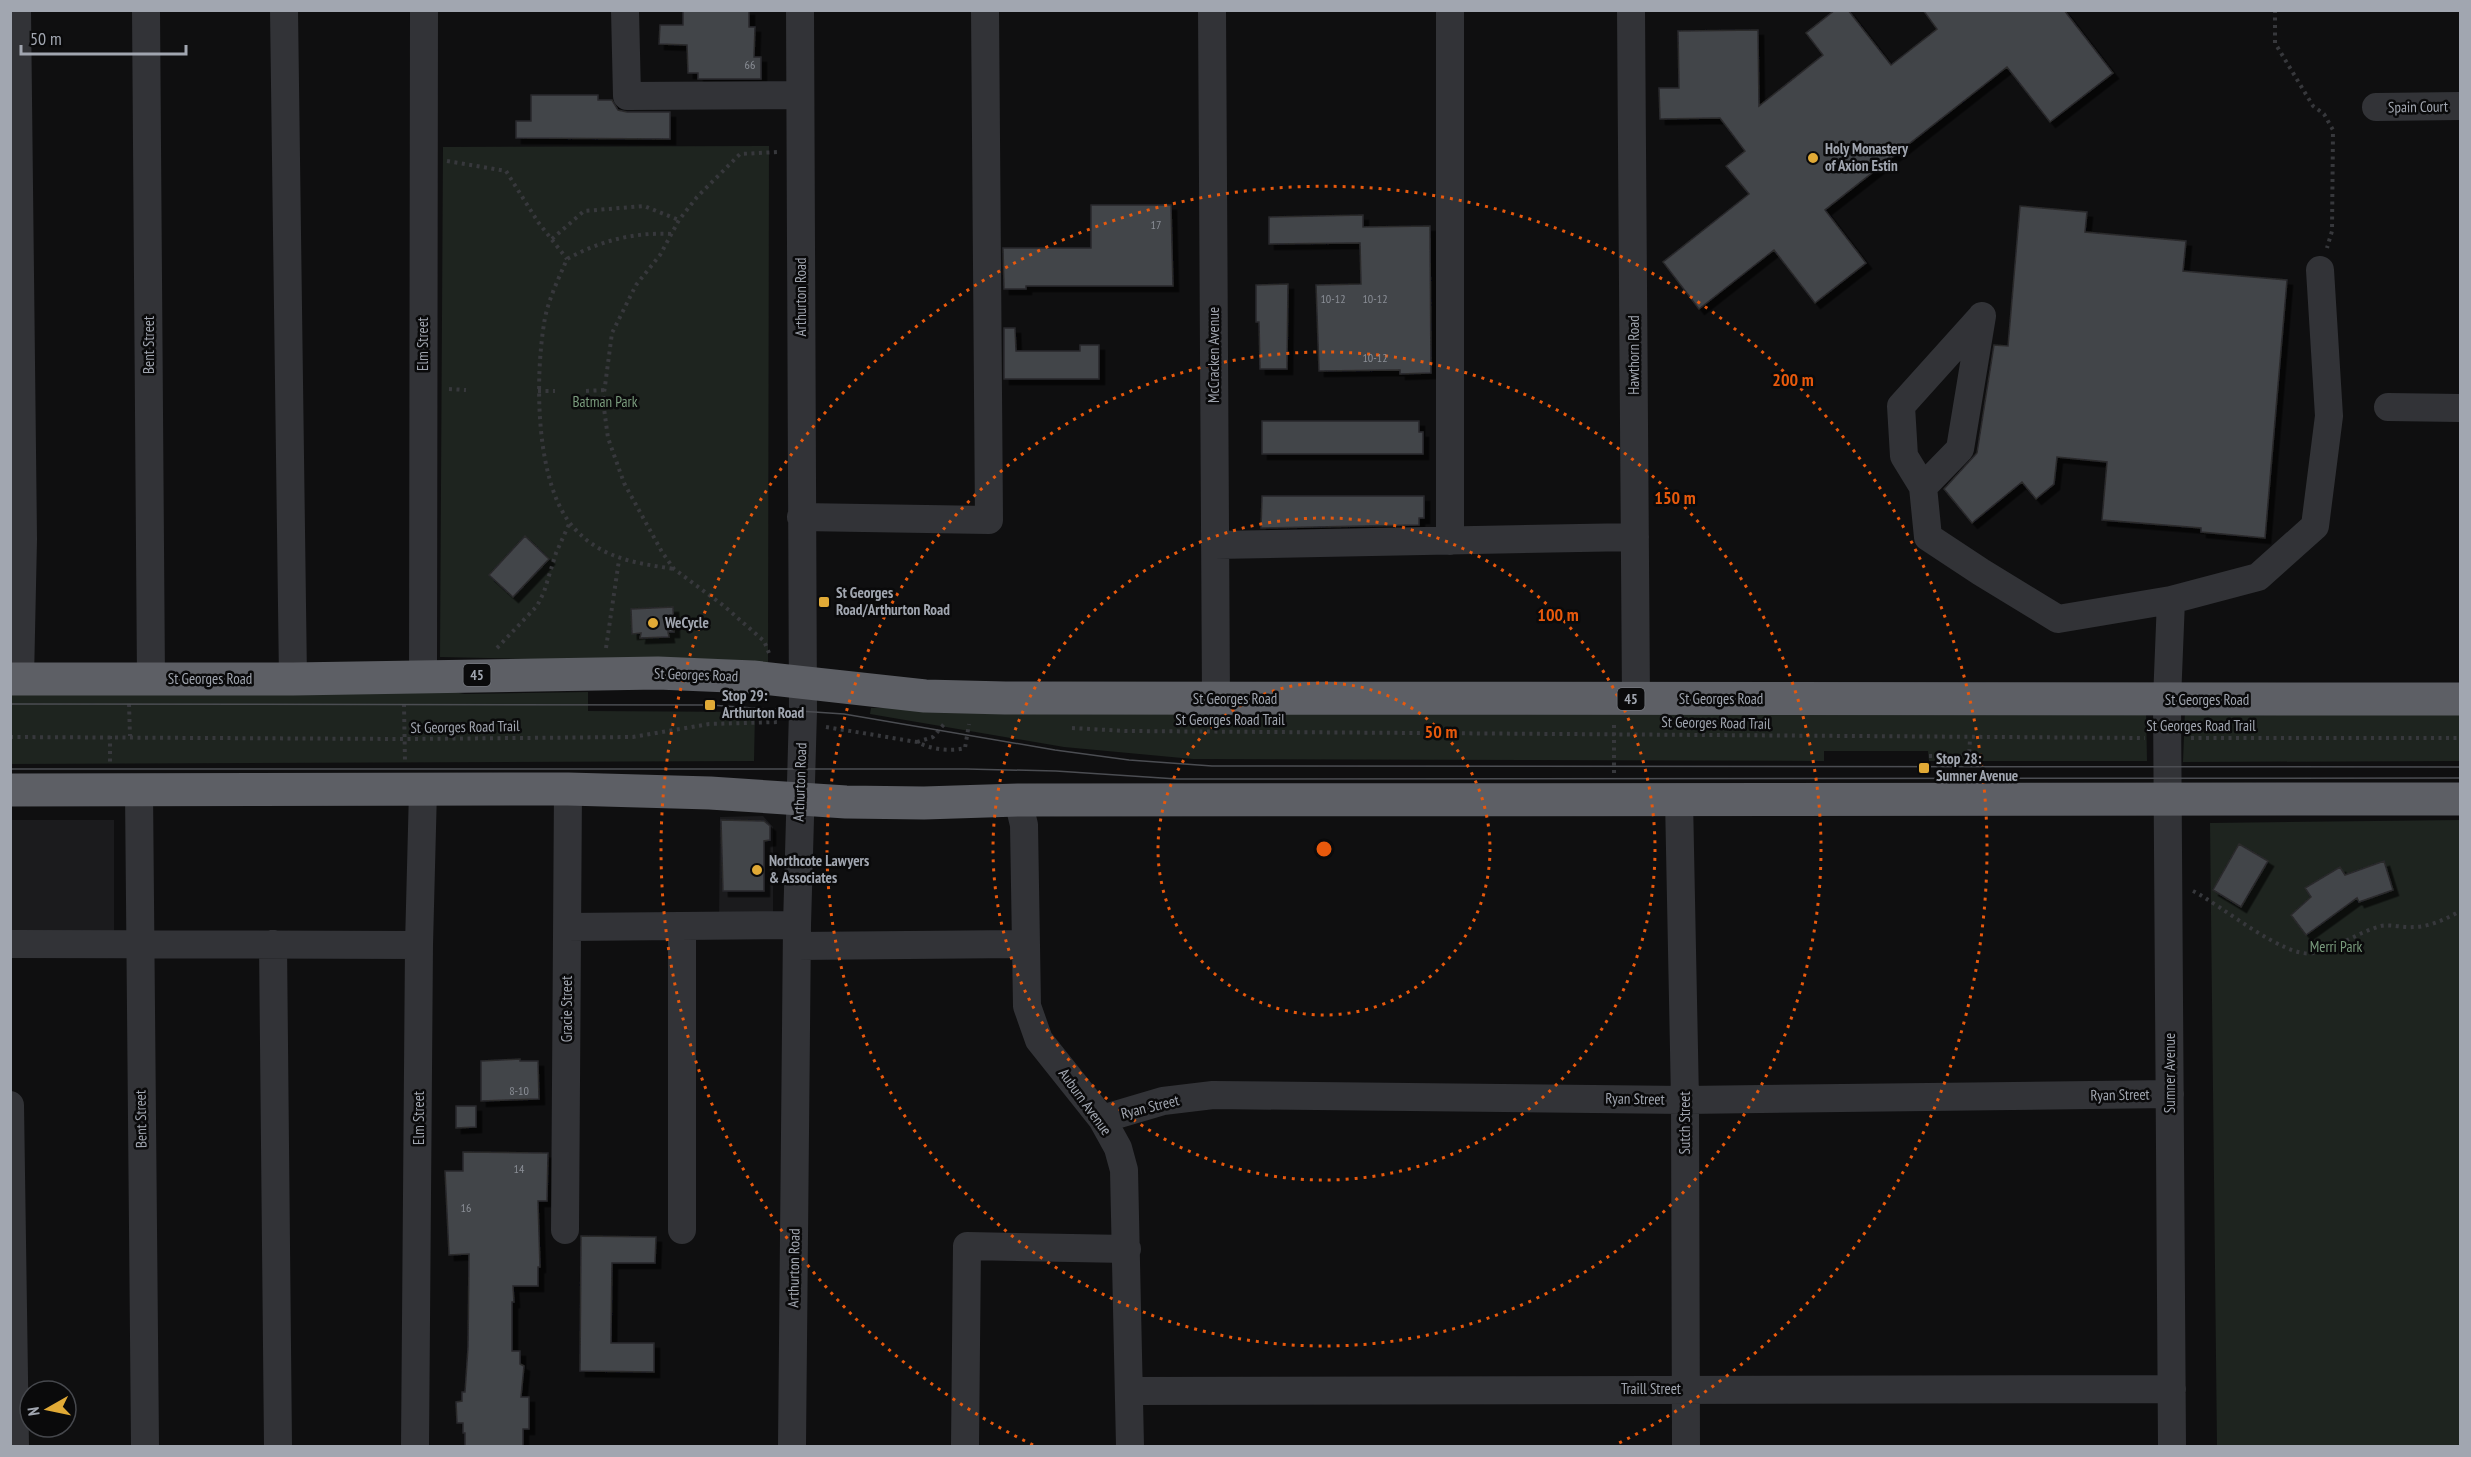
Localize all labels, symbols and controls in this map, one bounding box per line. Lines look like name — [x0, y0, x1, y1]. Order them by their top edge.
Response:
scale bar — [21, 18, 186, 56]
text: 50 m — [30, 27, 62, 50]
house number: 66 — [745, 57, 755, 72]
street label: Spain Court — [2388, 96, 2448, 117]
place label: Holy Monastery of Axion Estin — [1825, 139, 1909, 175]
marker: Holy Monastery of Axion Estin — [1806, 151, 1820, 165]
house number: 17 — [1151, 217, 1161, 232]
street label: Arthurton Road — [791, 257, 810, 337]
house number: 10-12 — [1320, 291, 1346, 306]
house number: 10-12 — [1362, 291, 1388, 306]
street label: McCracken Avenue — [1204, 307, 1223, 403]
street label: Hawthorn Road — [1624, 315, 1643, 395]
street label: Bent Street — [139, 316, 158, 374]
street label: Elm Street — [413, 317, 432, 371]
house number: 10-12 — [1362, 350, 1388, 365]
text: 200 m — [1772, 368, 1814, 391]
park label: Batman Park — [572, 392, 638, 411]
text: 150 m — [1654, 486, 1696, 509]
place label: St Georges Road/Arthurton Road — [836, 583, 950, 619]
marker: St Georges Road/Arthurton Road — [817, 595, 831, 609]
text: 100 m — [1537, 603, 1579, 626]
place label: WeCycle — [664, 613, 709, 632]
marker: WeCycle — [646, 616, 660, 630]
road number: 45 — [464, 664, 490, 686]
street label: St Georges Road — [654, 664, 738, 685]
street label: St Georges Road — [168, 669, 252, 688]
place label: Stop 29: Arthurton Road — [721, 686, 805, 722]
road number: 45 — [1618, 688, 1644, 710]
street label: St Georges Road — [1193, 689, 1277, 708]
street label: St Georges Road — [1679, 689, 1763, 708]
street label: St Georges Road — [2165, 690, 2249, 709]
marker: Stop 29: Arthurton Road — [703, 698, 717, 712]
street label: St Georges Road Trail — [1175, 710, 1285, 729]
street label: St Georges Road Trail — [1661, 712, 1771, 733]
street label: St Georges Road Trail — [410, 716, 520, 737]
street label: St Georges Road Trail — [2146, 716, 2256, 735]
text: 50 m — [1425, 720, 1457, 743]
street label: Arthurton Road — [789, 742, 810, 822]
place label: Stop 28: Sumner Avenue — [1936, 749, 2018, 785]
marker: Stop 28: Sumner Avenue — [1917, 761, 1931, 775]
centre of rings — [1314, 839, 1334, 859]
place label: Northcote Lawyers & Associates — [769, 851, 869, 887]
marker: Northcote Lawyers & Associates — [750, 863, 764, 877]
park label: Merri Park — [2310, 937, 2363, 956]
street label: Gracie Street — [557, 976, 576, 1042]
street label: Sumner Avenue — [2160, 1033, 2179, 1113]
street label: Auburn Avenue — [1055, 1065, 1116, 1139]
house number: 8-10 — [509, 1083, 529, 1098]
street label: Ryan Street — [2090, 1084, 2150, 1105]
street label: Ryan Street — [1605, 1088, 1665, 1109]
street label: Bent Street — [130, 1090, 151, 1148]
street label: Ryan Street — [1119, 1090, 1181, 1123]
street label: Elm Street — [409, 1091, 428, 1145]
street label: Sutch Street — [1675, 1091, 1694, 1155]
house number: 14 — [514, 1161, 525, 1176]
house number: 16 — [461, 1200, 471, 1215]
street label: Arthurton Road — [783, 1228, 804, 1308]
north arrow — [18, 1379, 78, 1439]
street label: Traill Street — [1621, 1379, 1681, 1398]
text: N — [23, 1406, 44, 1417]

